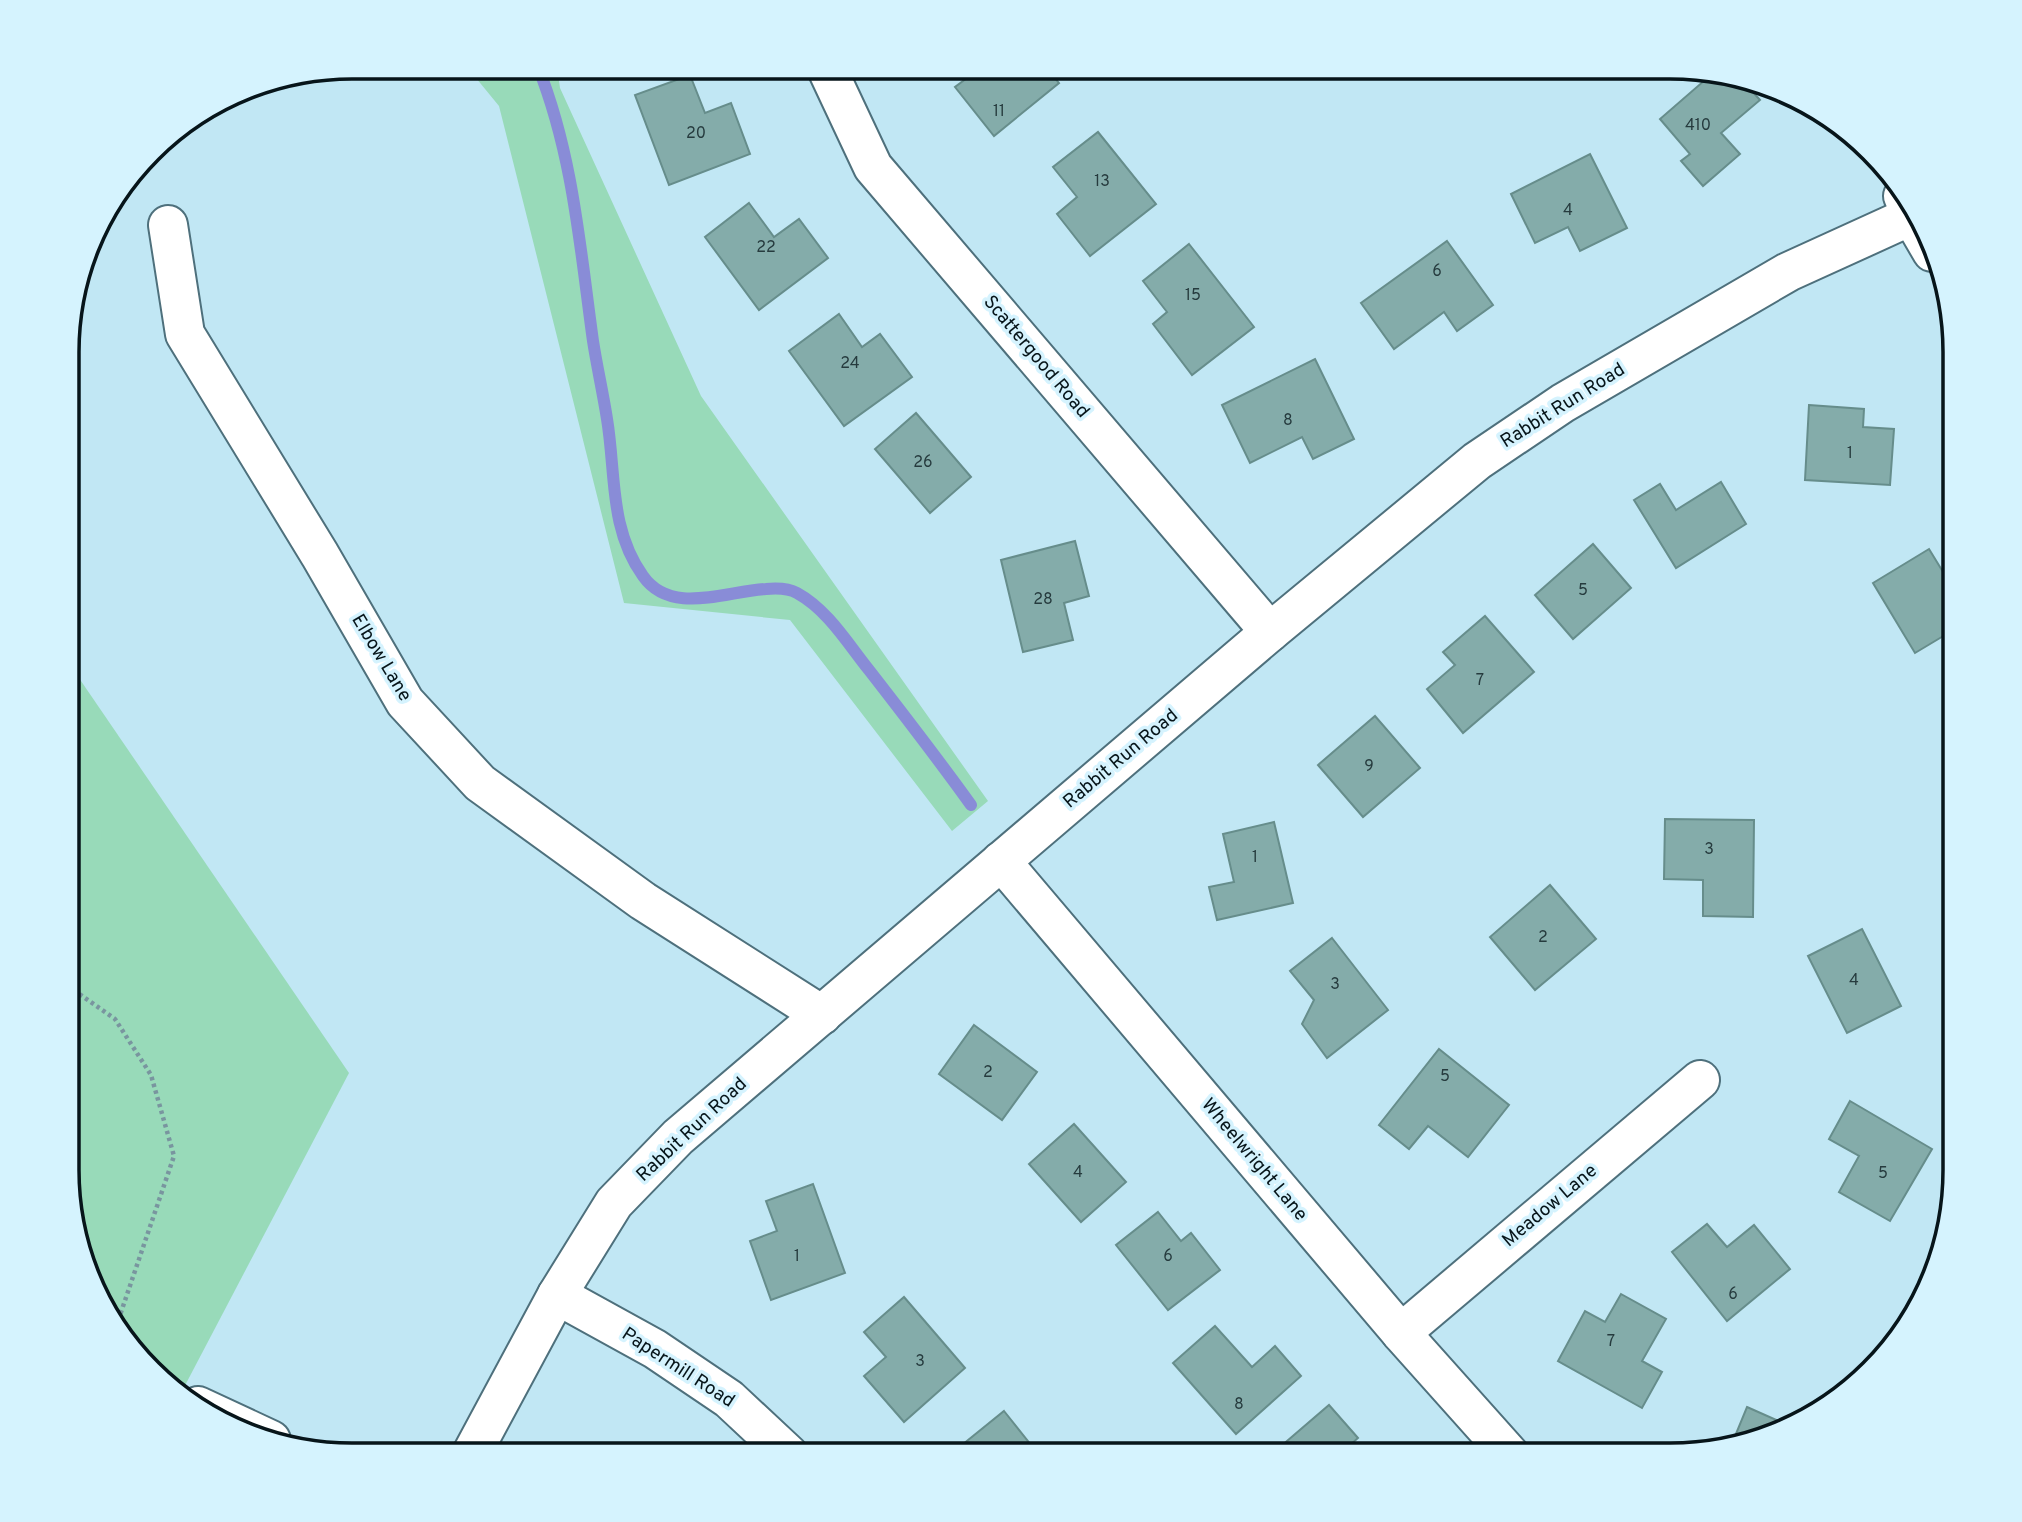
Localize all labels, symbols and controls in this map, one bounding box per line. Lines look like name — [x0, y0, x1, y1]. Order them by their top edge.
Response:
house number: 11 — [993, 102, 1005, 122]
house number: 410 — [1685, 116, 1711, 136]
house number: 20 — [686, 124, 706, 144]
house number: 13 — [1094, 172, 1110, 192]
house number: 4 — [1563, 201, 1573, 221]
house number: 22 — [756, 238, 776, 258]
house number: 6 — [1432, 262, 1442, 282]
house number: 15 — [1185, 286, 1201, 306]
street label: Scattergood Road — [978, 291, 1094, 423]
house number: 24 — [840, 354, 860, 374]
street label: Rabbit Run Road — [1496, 358, 1630, 454]
house number: 8 — [1283, 411, 1293, 431]
house number: 1 — [1847, 444, 1853, 464]
house number: 26 — [913, 453, 933, 473]
house number: 5 — [1578, 581, 1588, 601]
house number: 28 — [1033, 590, 1053, 610]
street label: Elbow Lane — [346, 610, 416, 706]
house number: 7 — [1476, 671, 1484, 691]
street label: Rabbit Run Road — [1059, 704, 1183, 814]
house number: 9 — [1364, 757, 1374, 777]
house number: 3 — [1704, 840, 1714, 860]
house number: 1 — [1252, 848, 1258, 868]
house number: 2 — [1538, 928, 1548, 948]
house number: 4 — [1849, 971, 1859, 991]
house number: 3 — [1330, 975, 1340, 995]
house number: 2 — [983, 1063, 993, 1083]
house number: 5 — [1440, 1067, 1450, 1087]
street label: Rabbit Run Road — [632, 1073, 752, 1187]
street label: Wheelwright Lane — [1196, 1094, 1312, 1226]
street label: Meadow Lane — [1497, 1159, 1603, 1253]
house number: 4 — [1073, 1163, 1083, 1183]
house number: 5 — [1878, 1164, 1888, 1184]
house number: 1 — [794, 1247, 800, 1267]
house number: 6 — [1163, 1247, 1173, 1267]
house number: 6 — [1728, 1285, 1738, 1305]
street label: Papermill Road — [617, 1323, 739, 1413]
house number: 7 — [1607, 1332, 1615, 1352]
house number: 3 — [915, 1352, 925, 1372]
house number: 8 — [1234, 1395, 1244, 1415]

